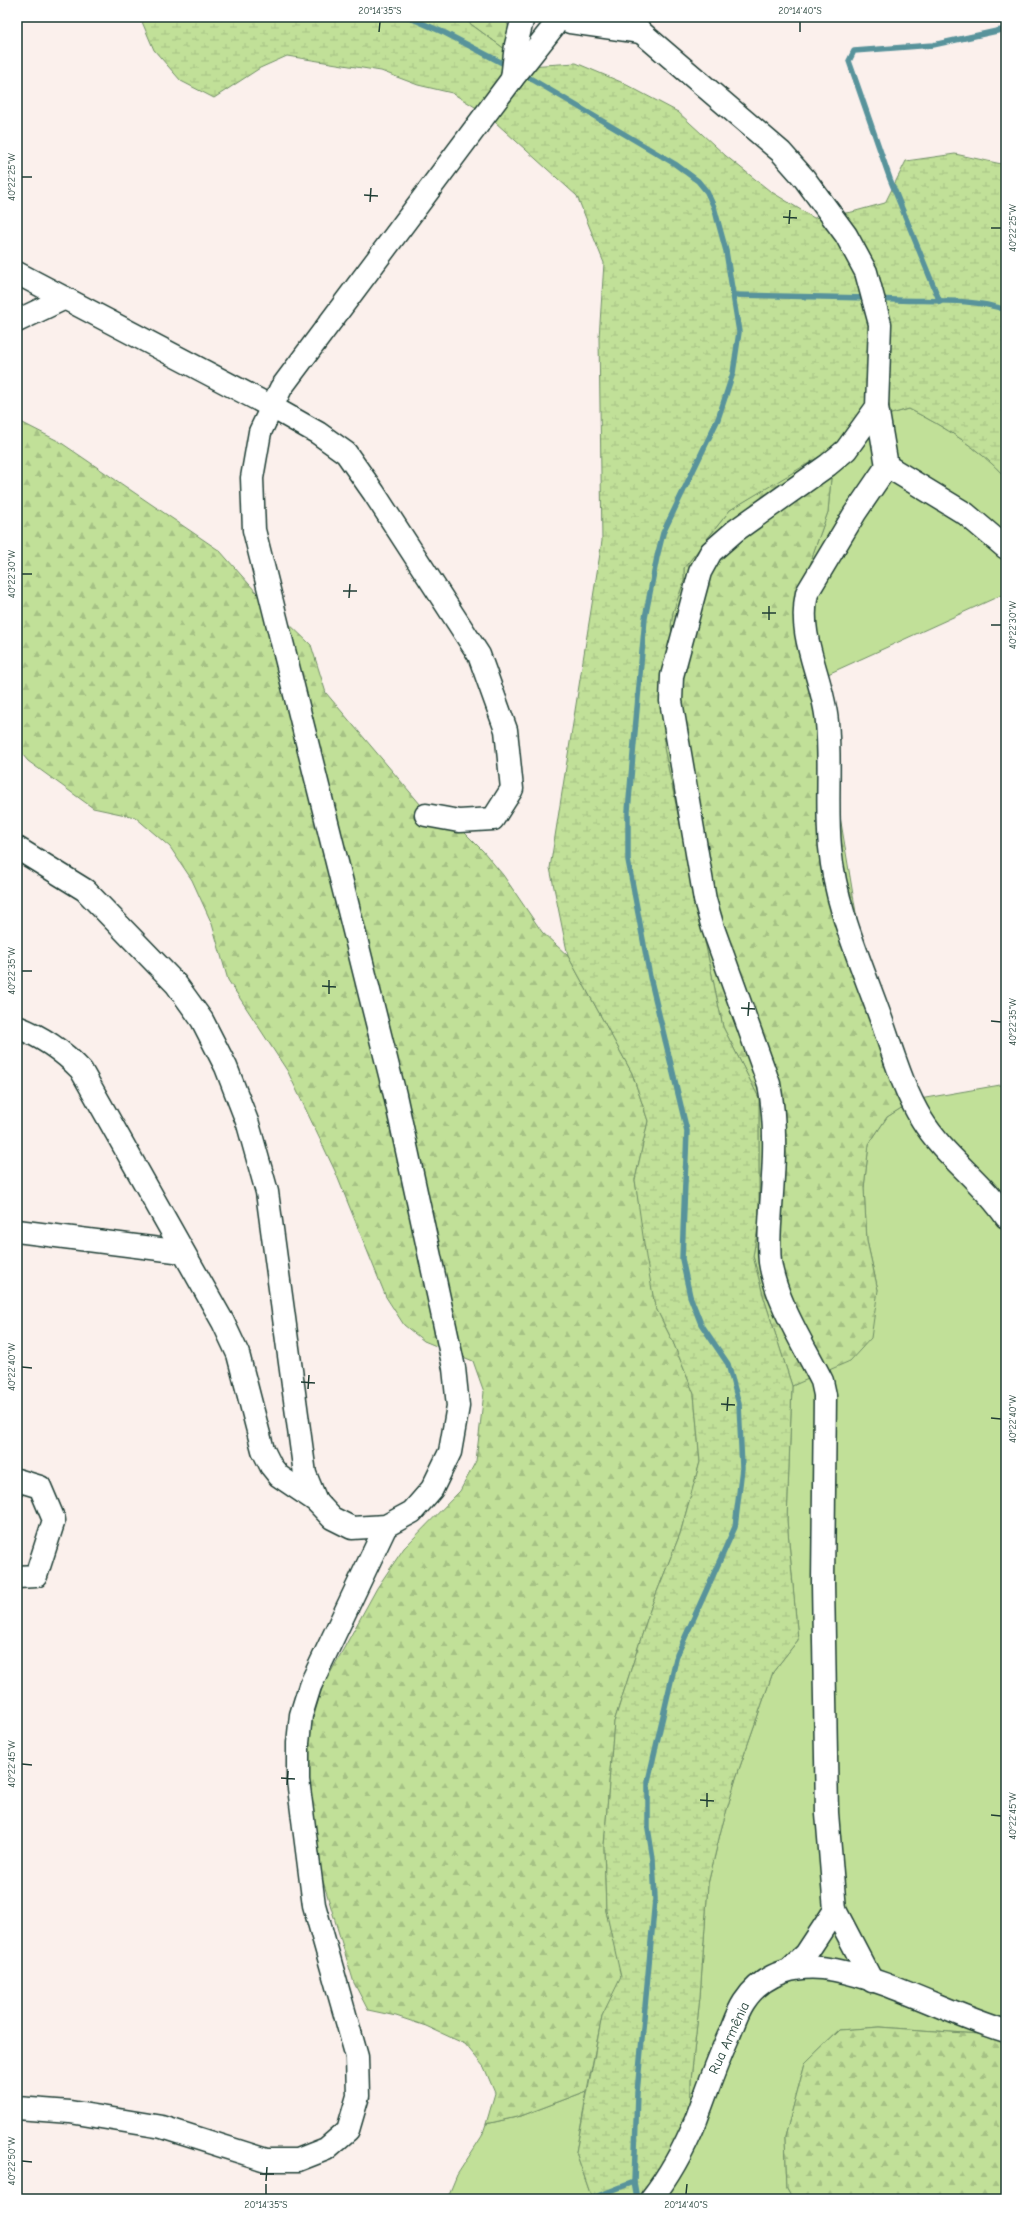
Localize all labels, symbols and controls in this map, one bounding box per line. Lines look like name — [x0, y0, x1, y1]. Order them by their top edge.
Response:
text: 20°14'35"S — [358, 5, 402, 17]
text: 20°14'40"S — [778, 5, 822, 17]
text: 40°22'25"W — [6, 153, 18, 201]
text: 40°22'25"W — [1007, 204, 1019, 252]
text: 40°22'30"W — [6, 549, 18, 598]
text: 40°22'30"W — [1007, 600, 1019, 649]
text: 40°22'35"W — [6, 947, 18, 995]
text: 40°22'35"W — [1007, 998, 1019, 1046]
text: 40°22'40"W — [6, 1343, 18, 1391]
text: 40°22'40"W — [1007, 1395, 1019, 1443]
text: 40°22'45"W — [6, 1740, 18, 1788]
text: 40°22'45"W — [1007, 1792, 1019, 1840]
street label: Rua Armênia — [705, 1999, 753, 2077]
text: 40°22'50"W — [6, 2136, 18, 2185]
text: 20°14'35"S — [244, 2199, 288, 2211]
text: 20°14'40"S — [664, 2199, 708, 2211]

